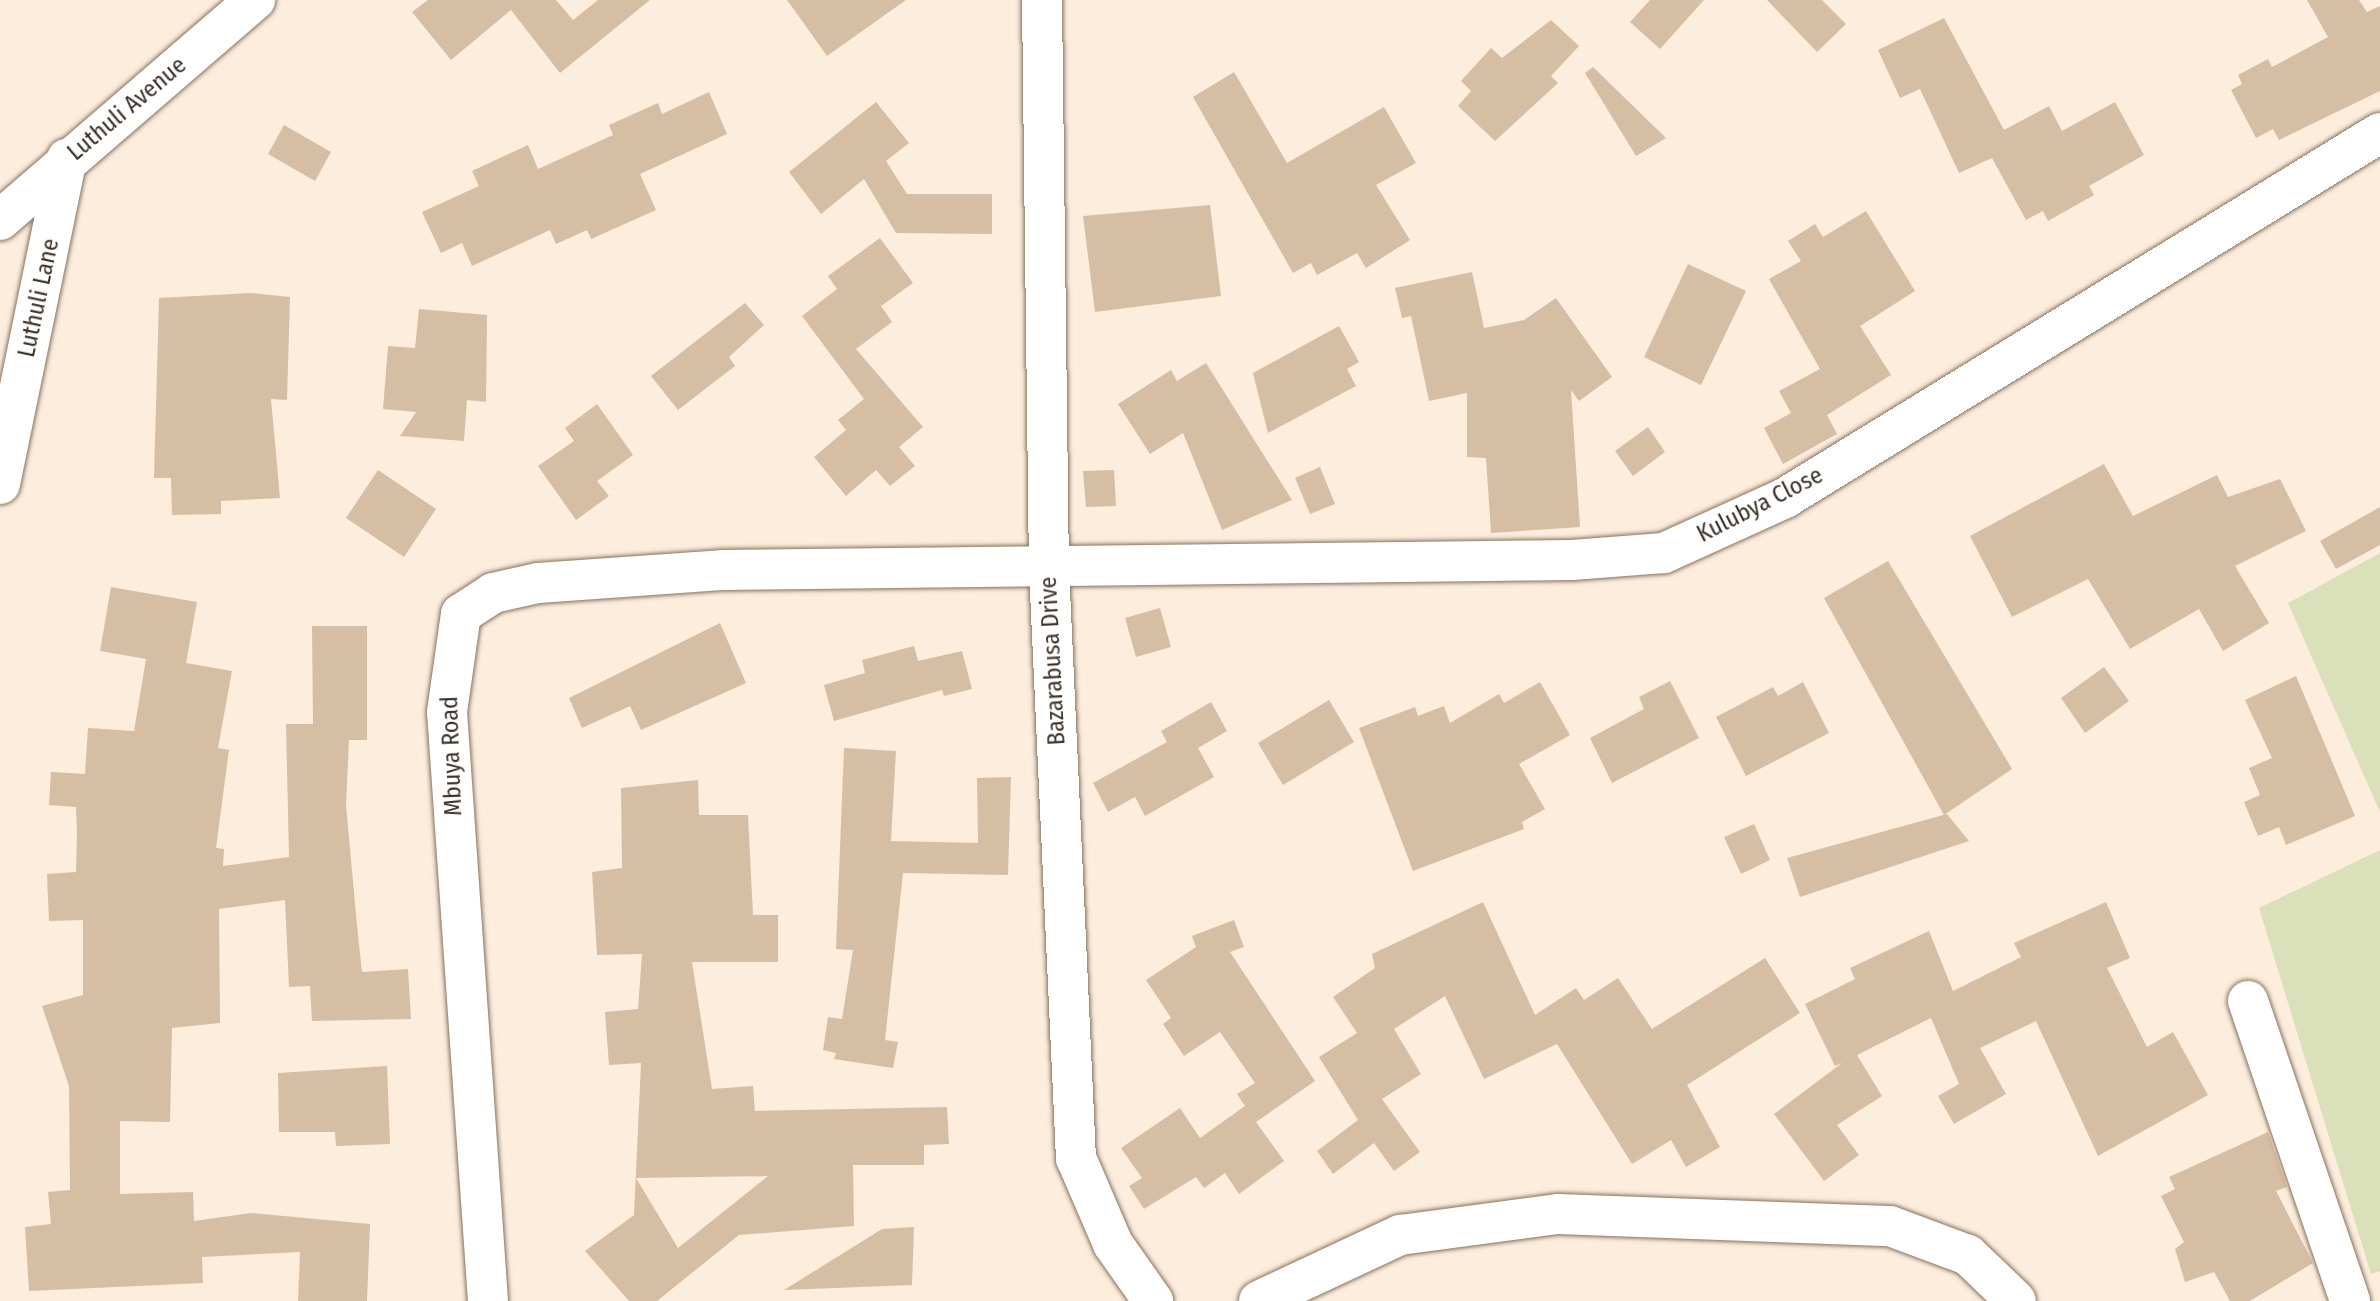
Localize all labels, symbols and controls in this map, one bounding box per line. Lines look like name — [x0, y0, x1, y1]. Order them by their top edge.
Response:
street label: Luthuli Avenue — [62, 51, 192, 167]
street label: Luthuli Lane — [12, 236, 66, 360]
street label: Kulubya Close — [1692, 461, 1828, 549]
street label: Bazarabusa Drive — [1034, 576, 1072, 746]
street label: Mbuya Road — [436, 696, 468, 816]

